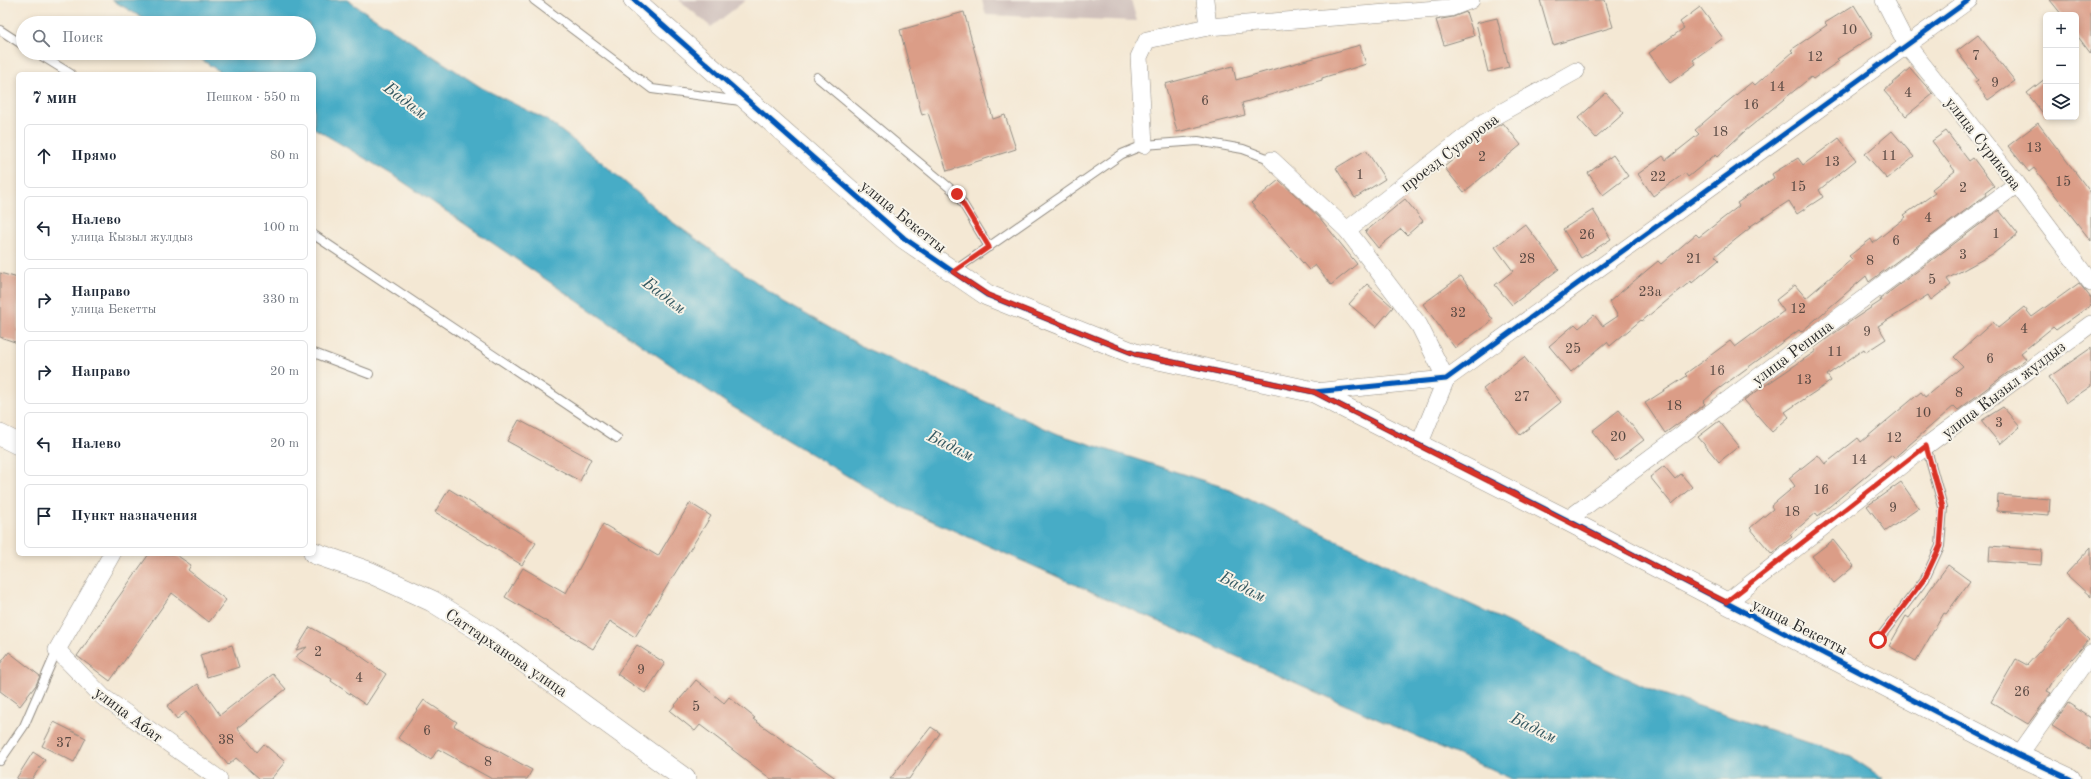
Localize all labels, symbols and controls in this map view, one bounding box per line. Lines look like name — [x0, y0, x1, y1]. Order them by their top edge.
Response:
map controls — [2043, 12, 2079, 120]
button: + — [2043, 12, 2079, 48]
search box — [16, 16, 316, 60]
house number: 10 — [1841, 23, 1857, 37]
icon: search — [30, 27, 52, 49]
text: Поиск — [62, 31, 103, 46]
button: − — [2043, 48, 2079, 84]
house number: 7 — [1972, 49, 1980, 63]
house number: 12 — [1807, 50, 1823, 64]
house number: 9 — [1991, 76, 1999, 90]
water label: Бадам — [380, 79, 430, 123]
house number: 14 — [1769, 80, 1785, 94]
button: layers — [2043, 84, 2079, 120]
house number: 4 — [1904, 86, 1912, 100]
text: 7 мин — [32, 90, 77, 107]
text: Пешком · 550 m — [206, 91, 300, 104]
house number: 6 — [1201, 94, 1209, 108]
street label: улица Сурикова — [1941, 95, 2024, 194]
house number: 16 — [1743, 98, 1759, 112]
street label: проезд Суворова — [1398, 112, 1502, 196]
house number: 18 — [1712, 125, 1728, 139]
house number: 13 — [2026, 141, 2042, 155]
icon: ahead — [33, 145, 55, 167]
text: Прямо — [71, 149, 117, 164]
text: 80 m — [270, 149, 299, 162]
house number: 11 — [1881, 149, 1897, 163]
house number: 2 — [1478, 150, 1486, 164]
house number: 13 — [1824, 155, 1840, 169]
house number: 1 — [1356, 168, 1364, 182]
house number: 22 — [1650, 170, 1666, 184]
house number: 15 — [2055, 175, 2071, 189]
street label: улица Бекетты — [857, 178, 949, 257]
house number: 15 — [1790, 180, 1806, 194]
house number: 2 — [1959, 181, 1967, 195]
route end — [948, 185, 966, 203]
house number: 4 — [1924, 211, 1932, 225]
text: Налево — [71, 213, 121, 228]
icon: left — [33, 217, 55, 239]
text: 100 m — [262, 221, 299, 234]
house number: 1 — [1992, 227, 2000, 241]
house number: 26 — [1579, 228, 1595, 242]
text: улица Кызыл жулдыз — [71, 231, 193, 244]
house number: 6 — [1892, 234, 1900, 248]
house number: 3 — [1959, 248, 1967, 262]
house number: 28 — [1519, 252, 1535, 266]
house number: 21 — [1686, 252, 1702, 266]
house number: 8 — [1866, 254, 1874, 268]
house number: 5 — [1928, 273, 1936, 287]
water label: Бадам — [639, 274, 689, 318]
text: Направо — [71, 285, 130, 300]
house number: 23а — [1638, 285, 1662, 299]
icon: right — [33, 289, 55, 311]
text: 330 m — [262, 293, 299, 306]
house number: 12 — [1790, 302, 1806, 316]
text: улица Бекетты — [71, 303, 156, 316]
house number: 32 — [1450, 306, 1466, 320]
street label: улица Репина — [1750, 318, 1837, 389]
house number: 4 — [2020, 322, 2028, 336]
house number: 9 — [1863, 325, 1871, 339]
street label: улица Кызыл жулдыз — [1939, 339, 2069, 442]
house number: 25 — [1565, 342, 1581, 356]
house number: 11 — [1827, 345, 1843, 359]
house number: 6 — [1986, 352, 1994, 366]
icon: right — [33, 361, 55, 383]
house number: 16 — [1709, 364, 1725, 378]
text: Направо — [71, 365, 130, 380]
text: 20 m — [270, 365, 299, 378]
house number: 13 — [1796, 373, 1812, 387]
house number: 8 — [1955, 386, 1963, 400]
house number: 27 — [1514, 390, 1530, 404]
house number: 18 — [1666, 399, 1682, 413]
house number: 10 — [1915, 406, 1931, 420]
house number: 3 — [1995, 416, 2003, 430]
water label: Бадам — [924, 428, 976, 465]
house number: 20 — [1610, 430, 1626, 444]
house number: 12 — [1886, 431, 1902, 445]
icon: left — [33, 433, 55, 455]
text: Налево — [71, 437, 121, 452]
text: 20 m — [270, 437, 299, 450]
house number: 14 — [1851, 453, 1867, 467]
house number: 16 — [1813, 483, 1829, 497]
house number: 9 — [1889, 501, 1897, 515]
icon: arrive — [33, 505, 55, 527]
house number: 18 — [1784, 505, 1800, 519]
text: Пункт назначения — [71, 509, 198, 524]
water label: Бадам — [1216, 569, 1268, 606]
street label: улица Бекетты — [1749, 597, 1850, 659]
street label: Саттарханова улица — [442, 607, 570, 700]
route start — [1869, 631, 1887, 649]
house number: 2 — [314, 645, 322, 659]
house number: 9 — [637, 663, 645, 677]
house number: 4 — [355, 671, 363, 685]
street label: улица Абат — [91, 685, 165, 746]
house number: 26 — [2014, 685, 2030, 699]
house number: 5 — [692, 700, 700, 714]
water label: Бадам — [1507, 710, 1559, 747]
house number: 6 — [423, 724, 431, 738]
house number: 38 — [218, 733, 234, 747]
house number: 37 — [56, 736, 72, 750]
house number: 8 — [484, 755, 492, 769]

